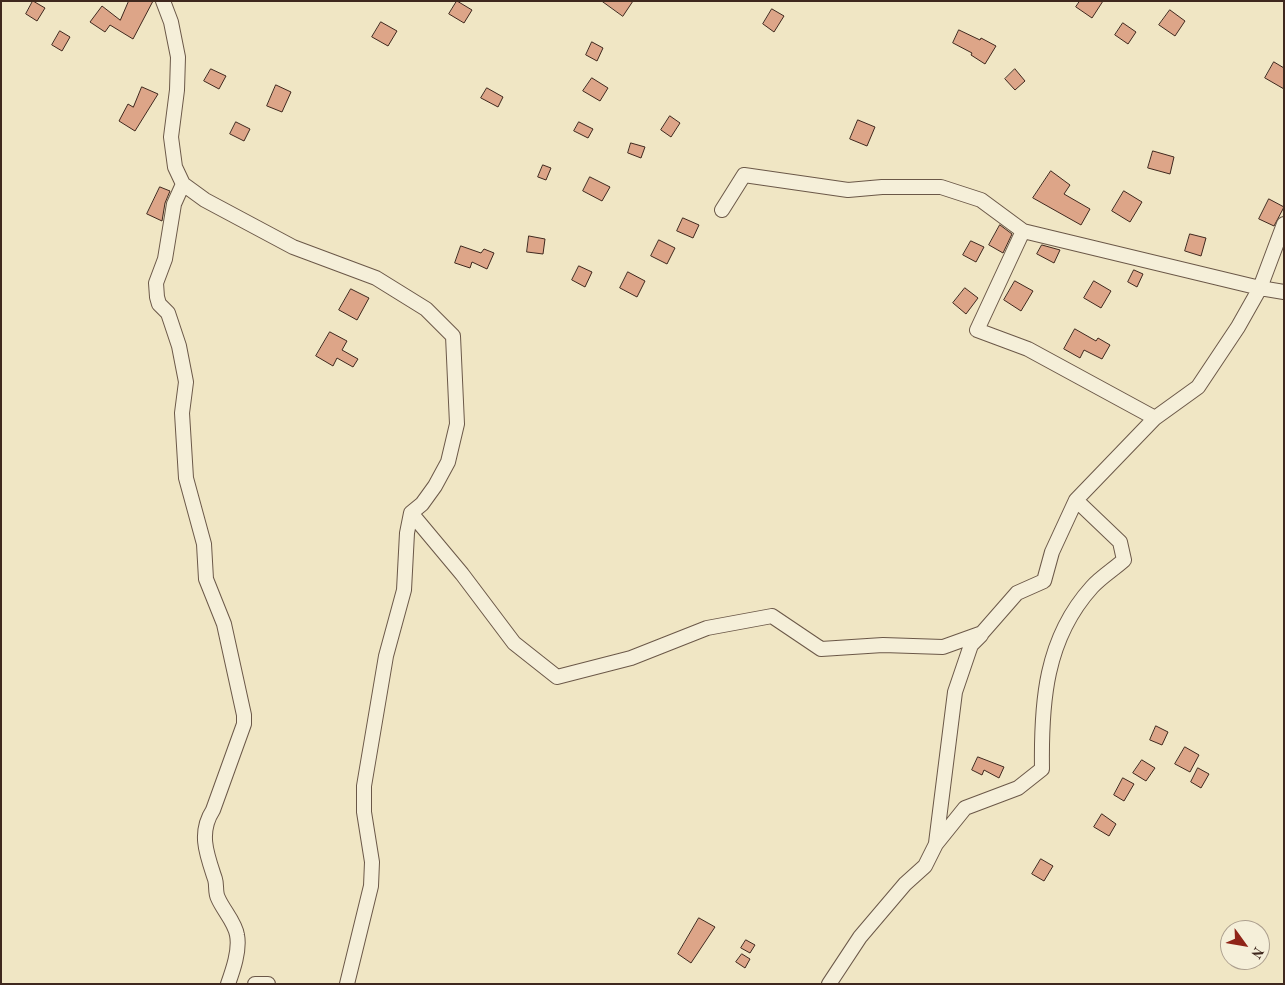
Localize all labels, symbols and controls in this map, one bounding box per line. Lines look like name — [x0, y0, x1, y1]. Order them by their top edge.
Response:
north arrow — [1220, 920, 1270, 970]
text: N — [1248, 944, 1266, 961]

